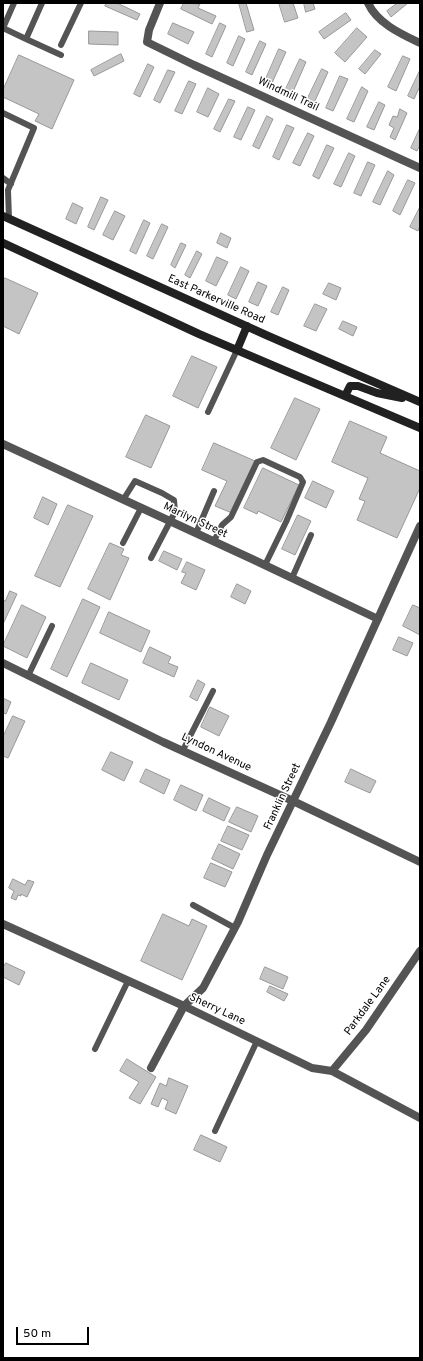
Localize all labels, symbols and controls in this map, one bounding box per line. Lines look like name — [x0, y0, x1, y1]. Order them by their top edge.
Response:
street label: Windmill Trail — [255, 75, 321, 115]
street label: East Parkerville Road — [165, 273, 267, 327]
street label: Marilyn Street — [161, 500, 229, 542]
street label: Lyndon Avenue — [179, 731, 253, 775]
street label: Franklin Street — [262, 762, 304, 832]
street label: Parkdale Lane — [342, 974, 394, 1038]
street label: Sherry Lane — [187, 991, 247, 1029]
scale bar — [18, 1319, 91, 1345]
text: 50 m — [23, 1326, 51, 1342]

